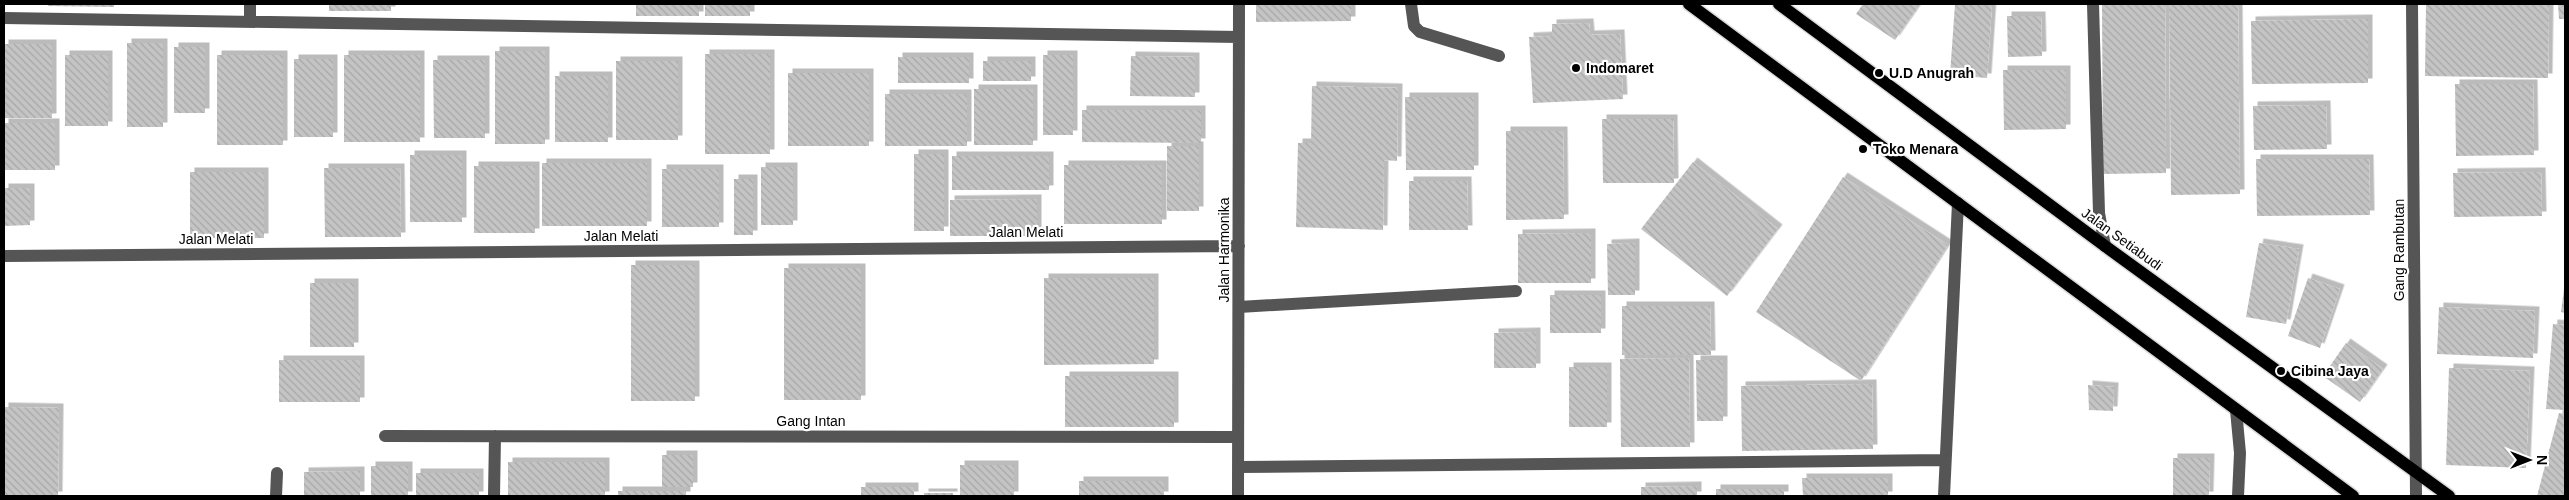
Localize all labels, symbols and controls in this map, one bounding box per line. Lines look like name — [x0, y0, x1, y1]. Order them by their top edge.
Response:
place label: Indomaret — [1586, 60, 1654, 76]
marker: Indomaret — [1570, 62, 1582, 74]
place label: U.D Anugrah — [1889, 65, 1974, 81]
marker: U.D Anugrah — [1873, 67, 1885, 79]
place label: Toko Menara — [1873, 141, 1959, 157]
marker: Toko Menara — [1857, 143, 1869, 155]
street label: Jalan Harmonika — [1216, 197, 1232, 303]
street label: Gang Rambutan — [2391, 199, 2407, 301]
street label: Jalan Setiabudi — [2079, 204, 2165, 274]
street label: Jalan Melati — [989, 224, 1063, 240]
street label: Jalan Melati — [584, 228, 658, 244]
street label: Jalan Melati — [179, 231, 253, 247]
place label: Cibina Jaya — [2291, 363, 2369, 379]
marker: Cibina Jaya — [2275, 365, 2287, 377]
street label: Gang Intan — [776, 413, 846, 429]
north arrow — [2504, 435, 2554, 485]
text: N — [2534, 455, 2550, 465]

